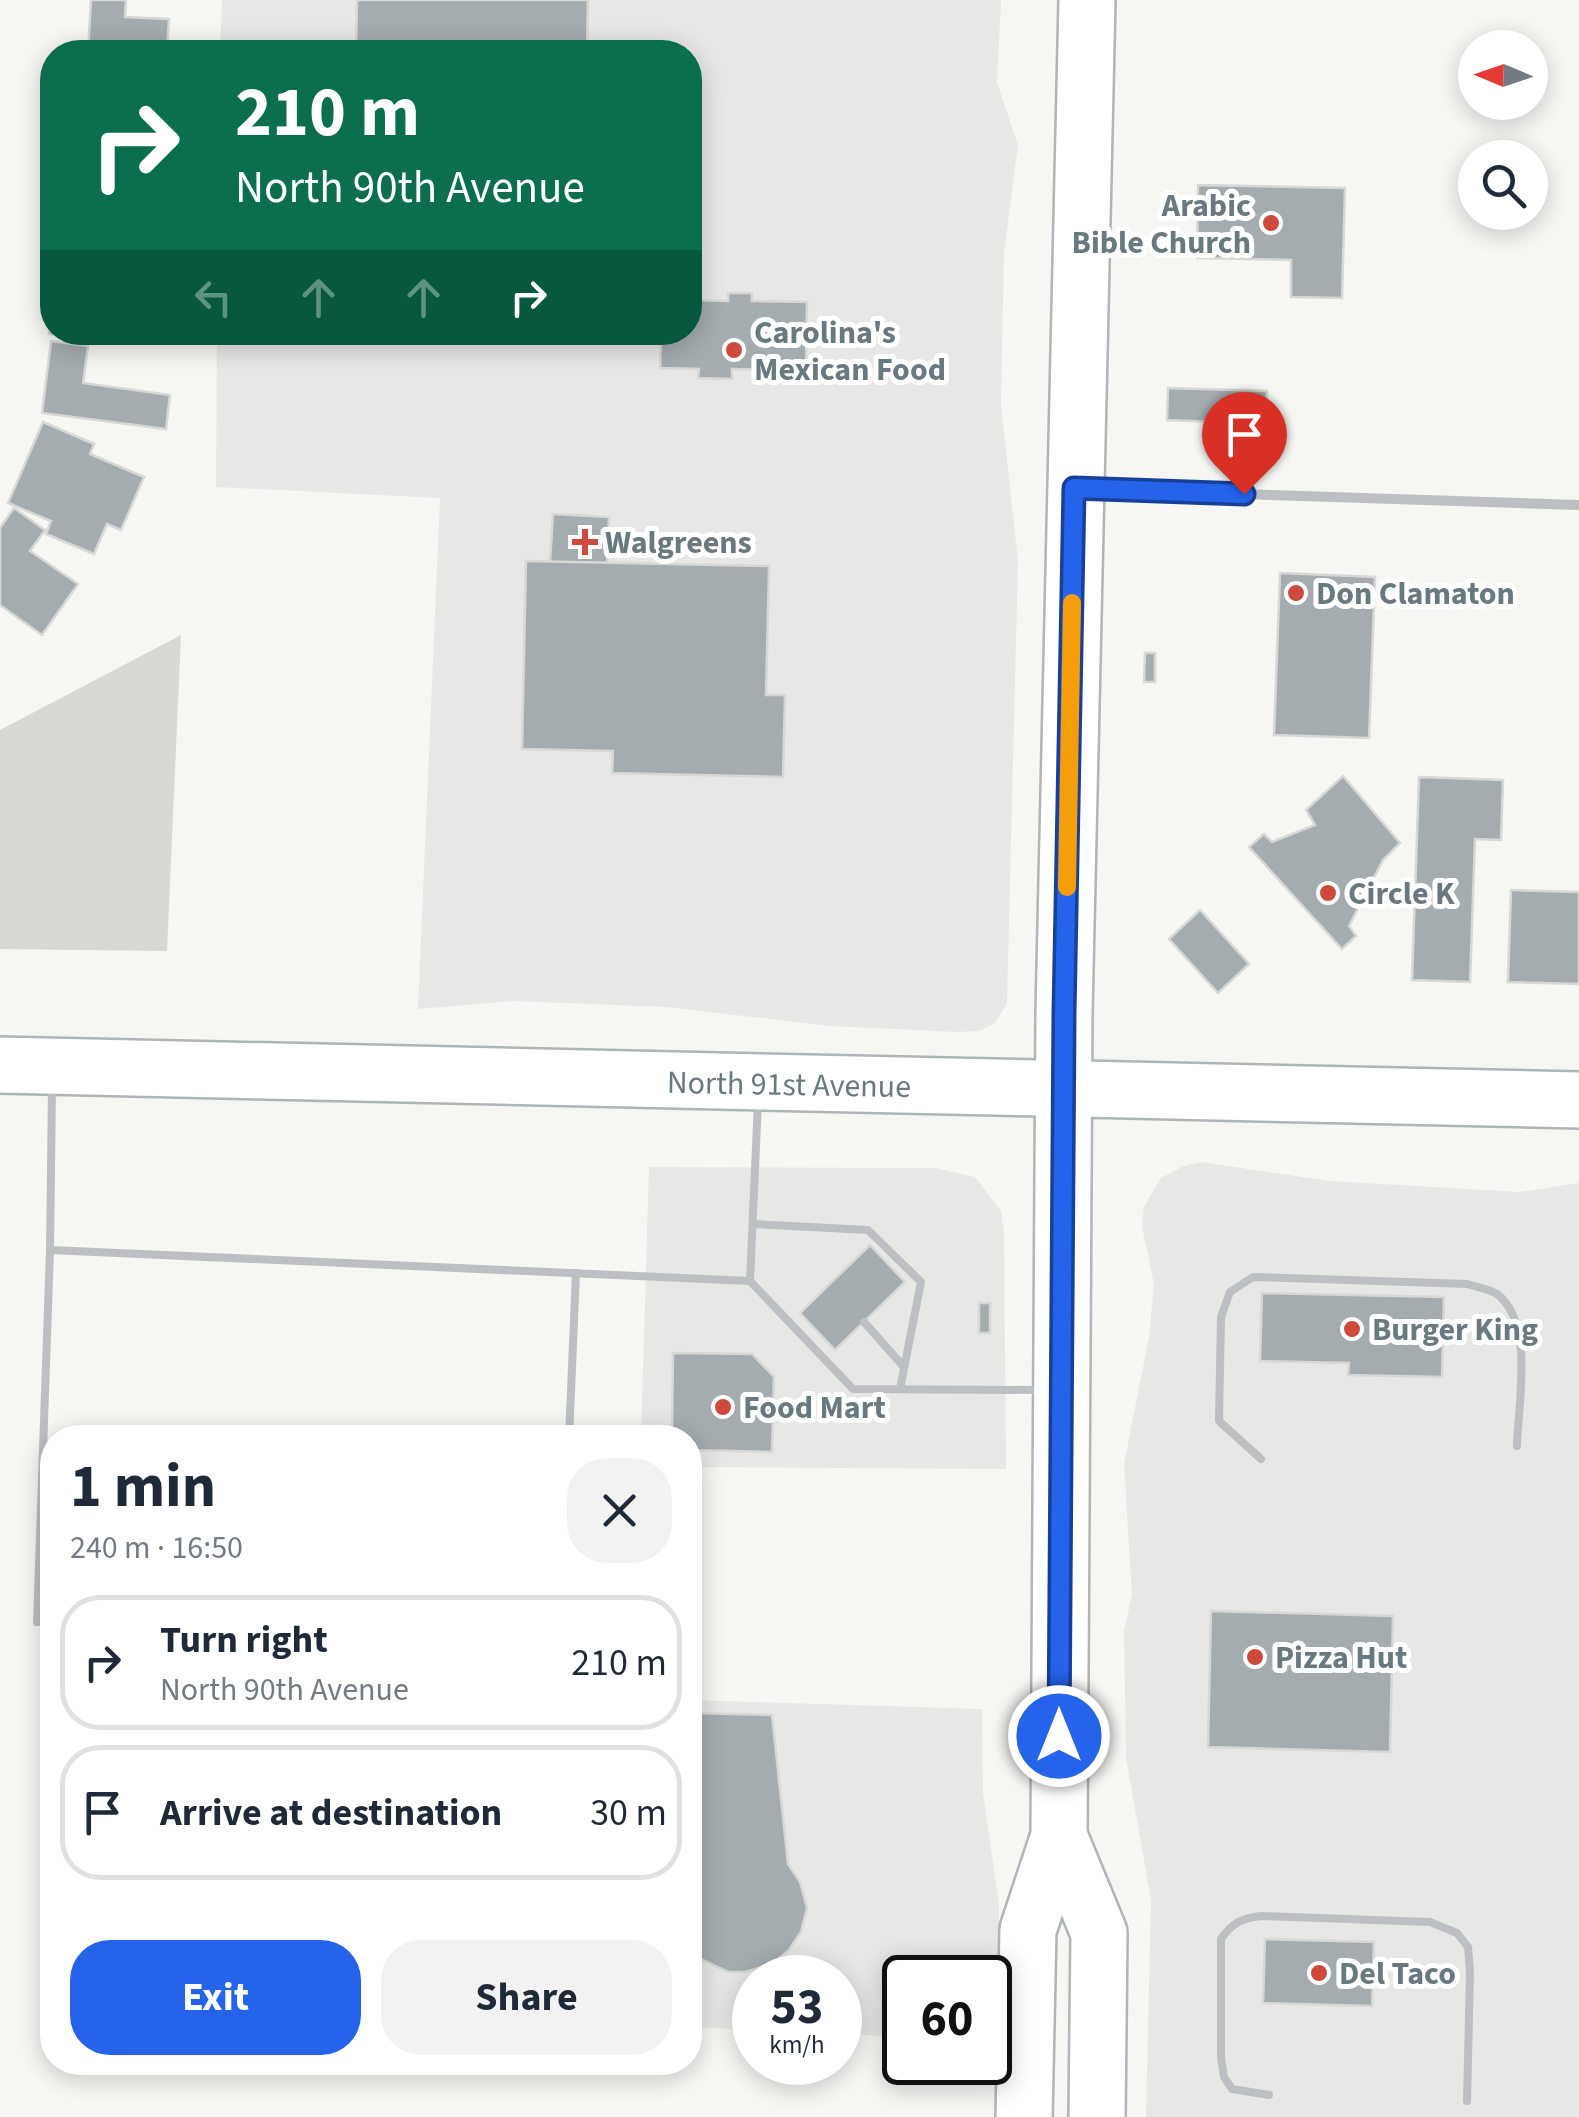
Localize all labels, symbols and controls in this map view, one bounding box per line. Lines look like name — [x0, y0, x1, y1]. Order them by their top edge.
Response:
north arrow — [1458, 30, 1548, 120]
map controls — [1458, 30, 1548, 230]
text: 210 m — [235, 63, 420, 163]
icon: right — [70, 80, 200, 210]
button: search — [1458, 140, 1548, 230]
text: North 90th Avenue — [235, 156, 585, 220]
place label: Arabic Bible Church — [1072, 183, 1251, 266]
marker: Arabic Bible Church — [1260, 212, 1282, 234]
icon: left — [186, 270, 241, 325]
icon: ahead — [291, 270, 346, 325]
icon: ahead — [396, 270, 451, 325]
icon: right — [501, 270, 556, 325]
place label: Carolina's Mexican Food — [754, 310, 946, 393]
marker: Carolina's Mexican Food — [723, 339, 745, 361]
pin — [1202, 392, 1287, 495]
icon: arrive — [1217, 407, 1272, 462]
place label: Walgreens — [605, 520, 752, 566]
marker: Walgreens — [574, 531, 596, 553]
place label: Don Clamaton — [1316, 571, 1515, 617]
marker: Don Clamaton — [1285, 582, 1307, 604]
place label: Circle K — [1348, 871, 1455, 917]
marker: Circle K — [1317, 882, 1339, 904]
street label: North 91st Avenue — [666, 1060, 911, 1110]
place label: Burger King — [1372, 1307, 1538, 1353]
marker: Burger King — [1341, 1318, 1363, 1340]
place label: Food Mart — [743, 1385, 886, 1431]
marker: Food Mart — [712, 1396, 734, 1418]
text: 1 min — [70, 1445, 216, 1530]
button: close — [567, 1458, 672, 1563]
text: 240 m · 16:50 — [70, 1525, 243, 1571]
text: Turn right — [160, 1613, 328, 1667]
icon: right — [75, 1635, 130, 1690]
place label: Pizza Hut — [1275, 1635, 1407, 1681]
text: 210 m — [571, 1636, 667, 1690]
marker: Pizza Hut — [1244, 1646, 1266, 1668]
text: North 90th Avenue — [160, 1667, 409, 1713]
position arrow — [1007, 1684, 1111, 1788]
icon: arrive — [75, 1785, 130, 1840]
text: Arrive at destination — [160, 1786, 502, 1840]
text: 30 m — [590, 1786, 667, 1840]
button: Exit — [70, 1940, 361, 2055]
button: Share — [381, 1940, 672, 2055]
place label: Del Taco — [1339, 1951, 1456, 1997]
speed limit sign: 60 — [882, 1955, 1012, 2085]
marker: Del Taco — [1308, 1962, 1330, 1984]
text: 53 — [771, 1972, 823, 2043]
text: km/h — [769, 2027, 825, 2063]

